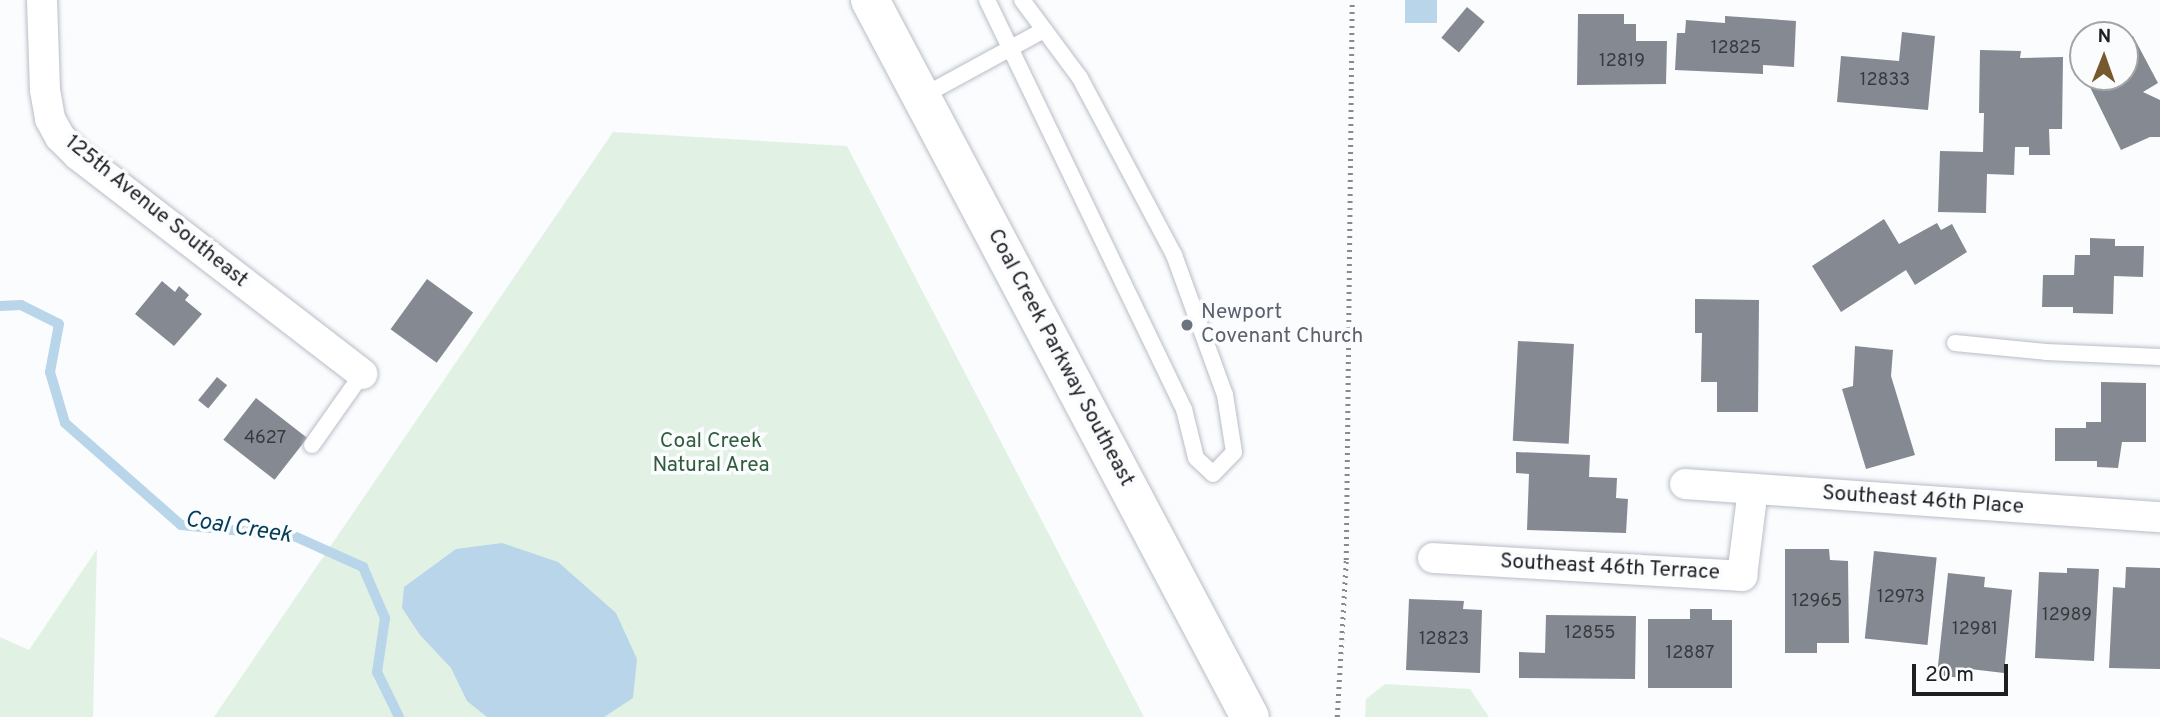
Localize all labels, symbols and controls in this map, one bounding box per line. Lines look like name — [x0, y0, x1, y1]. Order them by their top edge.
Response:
north arrow — [2069, 21, 2139, 91]
text: N — [2097, 25, 2111, 49]
house number: 12825 — [1711, 38, 1761, 60]
house number: 12819 — [1599, 51, 1645, 73]
house number: 12833 — [1860, 70, 1910, 92]
street label: 125th Avenue Southeast — [59, 130, 253, 294]
street label: Coal Creek Parkway Southeast — [981, 225, 1139, 491]
place label: Newport Covenant Church — [1201, 300, 1363, 350]
marker: Newport Covenant Church — [1179, 317, 1195, 333]
house number: 4627 — [244, 428, 286, 450]
park label: Coal Creek Natural Area — [652, 429, 770, 479]
street label: Southeast 46th Place — [1821, 481, 2025, 521]
water label: Coal Creek — [183, 507, 293, 551]
street label: Southeast 46th Terrace — [1499, 550, 1721, 586]
house number: 12973 — [1877, 587, 1925, 609]
house number: 12965 — [1792, 591, 1842, 613]
house number: 12989 — [2042, 605, 2092, 627]
house number: 12981 — [1952, 619, 1998, 641]
house number: 12855 — [1564, 623, 1616, 645]
house number: 12823 — [1419, 629, 1469, 651]
house number: 12887 — [1666, 643, 1714, 665]
scale bar — [1915, 650, 2011, 694]
text: 20 m — [1925, 662, 1974, 689]

